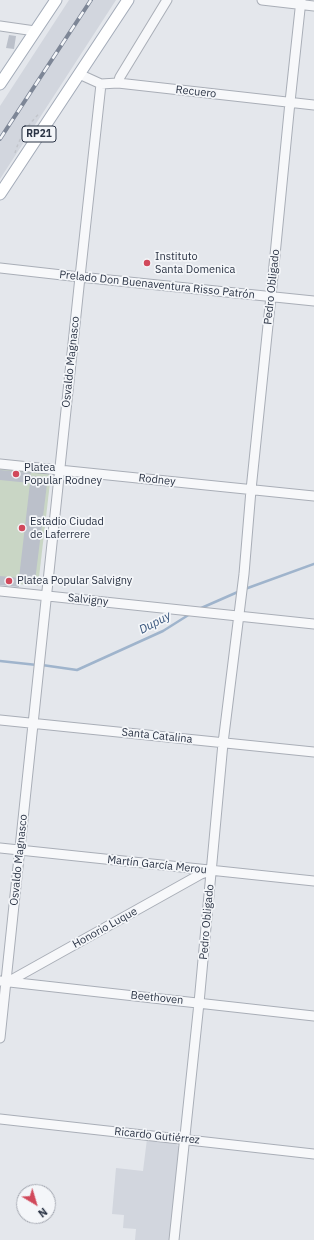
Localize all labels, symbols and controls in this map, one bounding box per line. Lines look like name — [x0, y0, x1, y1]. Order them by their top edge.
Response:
street label: Recuero — [175, 83, 217, 101]
road number: RP21 — [22, 126, 56, 142]
street label: Pedro Obligado — [261, 249, 283, 325]
place label: Instituto Santa Domenica — [155, 250, 235, 276]
marker: Instituto Santa Domenica — [142, 258, 152, 268]
street label: Prelado Don Buenaventura Risso Patrón — [59, 268, 255, 302]
street label: Osvaldo Magnasco — [60, 316, 82, 408]
place label: Platea Popular Rodney — [24, 461, 102, 487]
marker: Platea Popular Rodney — [11, 469, 21, 479]
street label: Rodney — [138, 471, 176, 489]
place label: Estadio Ciudad de Laferrere — [30, 515, 104, 541]
marker: Estadio Ciudad de Laferrere — [17, 523, 27, 533]
place label: Platea Popular Salvigny — [17, 574, 132, 588]
marker: Platea Popular Salvigny — [4, 576, 14, 586]
street label: Salvigny — [67, 591, 109, 609]
water label: Dupuy — [137, 609, 173, 637]
street label: Santa Catalina — [121, 726, 193, 746]
street label: Osvaldo Magnasco — [8, 814, 30, 906]
street label: Martín García Merou — [107, 853, 207, 877]
street label: Pedro Obligado — [197, 884, 217, 960]
street label: Honorio Luque — [70, 905, 140, 951]
street label: Beethoven — [130, 989, 184, 1007]
street label: Ricardo Gutiérrez — [114, 1125, 200, 1147]
north arrow — [16, 1184, 56, 1224]
text: N — [35, 1205, 50, 1221]

